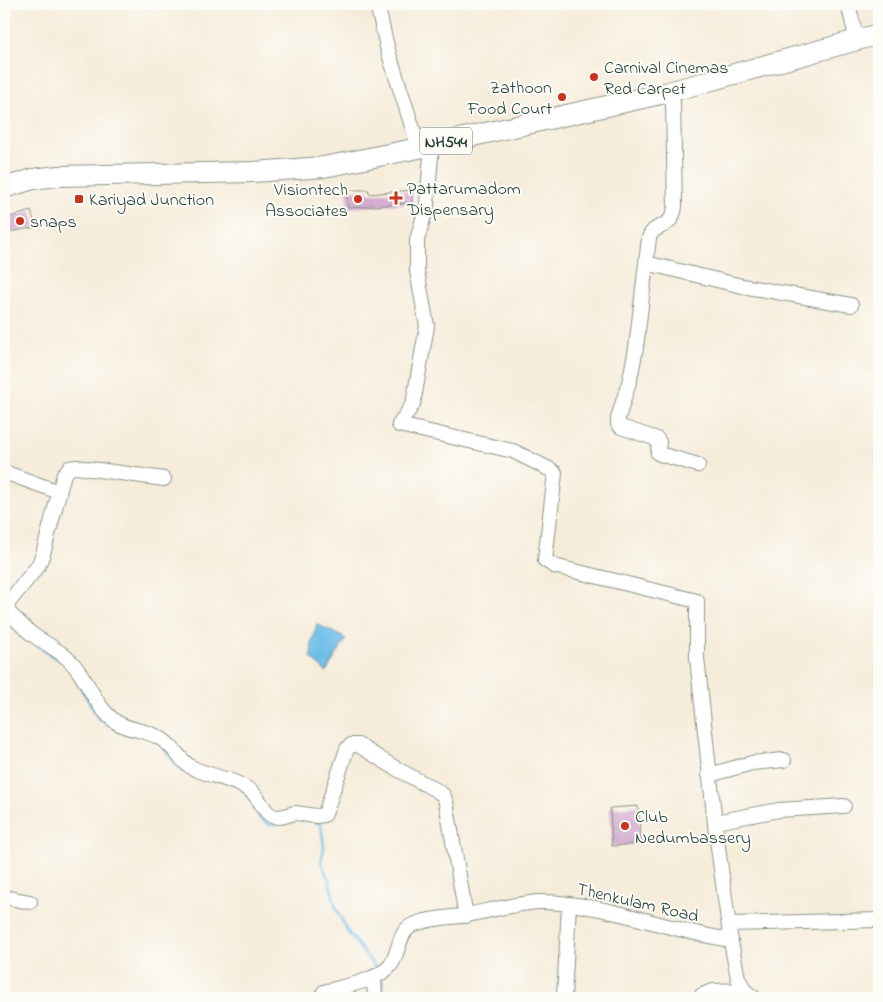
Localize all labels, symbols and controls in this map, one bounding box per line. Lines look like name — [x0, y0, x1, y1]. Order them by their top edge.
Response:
place label: Carnival Cinemas Red Carpet — [604, 56, 728, 103]
marker: Carnival Cinemas Red Carpet — [588, 71, 600, 83]
place label: Zathoon Food Court — [467, 76, 552, 123]
marker: Zathoon Food Court — [556, 91, 568, 103]
road number: NH544 — [420, 128, 472, 154]
place label: Pattarumadom Dispensary — [406, 177, 521, 224]
place label: Visiontech Associates — [265, 178, 348, 225]
place label: Kariyad Junction — [89, 188, 214, 214]
marker: Pattarumadom Dispensary — [389, 191, 403, 205]
marker: Kariyad Junction — [73, 193, 85, 205]
marker: Visiontech Associates — [352, 193, 364, 205]
place label: snaps — [30, 210, 77, 236]
marker: snaps — [14, 215, 26, 227]
place label: Club Nedumbassery — [635, 805, 751, 852]
marker: Club Nedumbassery — [619, 820, 631, 832]
street label: Thenkulam Road — [574, 877, 701, 931]

